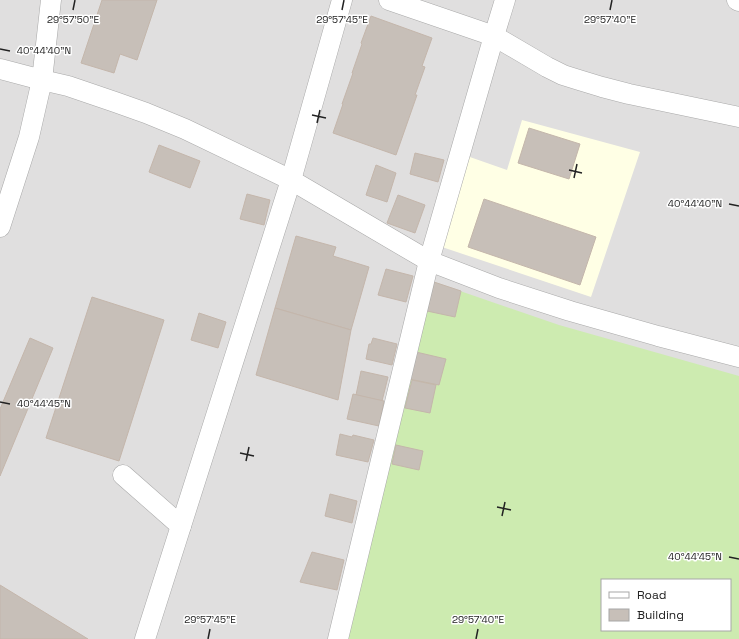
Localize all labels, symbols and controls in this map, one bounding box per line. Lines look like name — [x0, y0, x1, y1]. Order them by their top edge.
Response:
text: 29°57'50"E — [47, 13, 99, 26]
text: 29°57'45"E — [316, 13, 368, 26]
text: 29°57'40"E — [584, 13, 636, 26]
text: 40°44'40"N — [17, 44, 71, 57]
text: 40°44'40"N — [668, 197, 722, 210]
text: 40°44'45"N — [17, 397, 71, 410]
text: 40°44'45"N — [668, 550, 722, 563]
legend — [601, 579, 731, 631]
text: Road — [637, 587, 666, 603]
text: Building — [637, 607, 684, 623]
text: 29°57'45"E — [184, 613, 236, 626]
text: 29°57'40"E — [452, 613, 504, 626]

